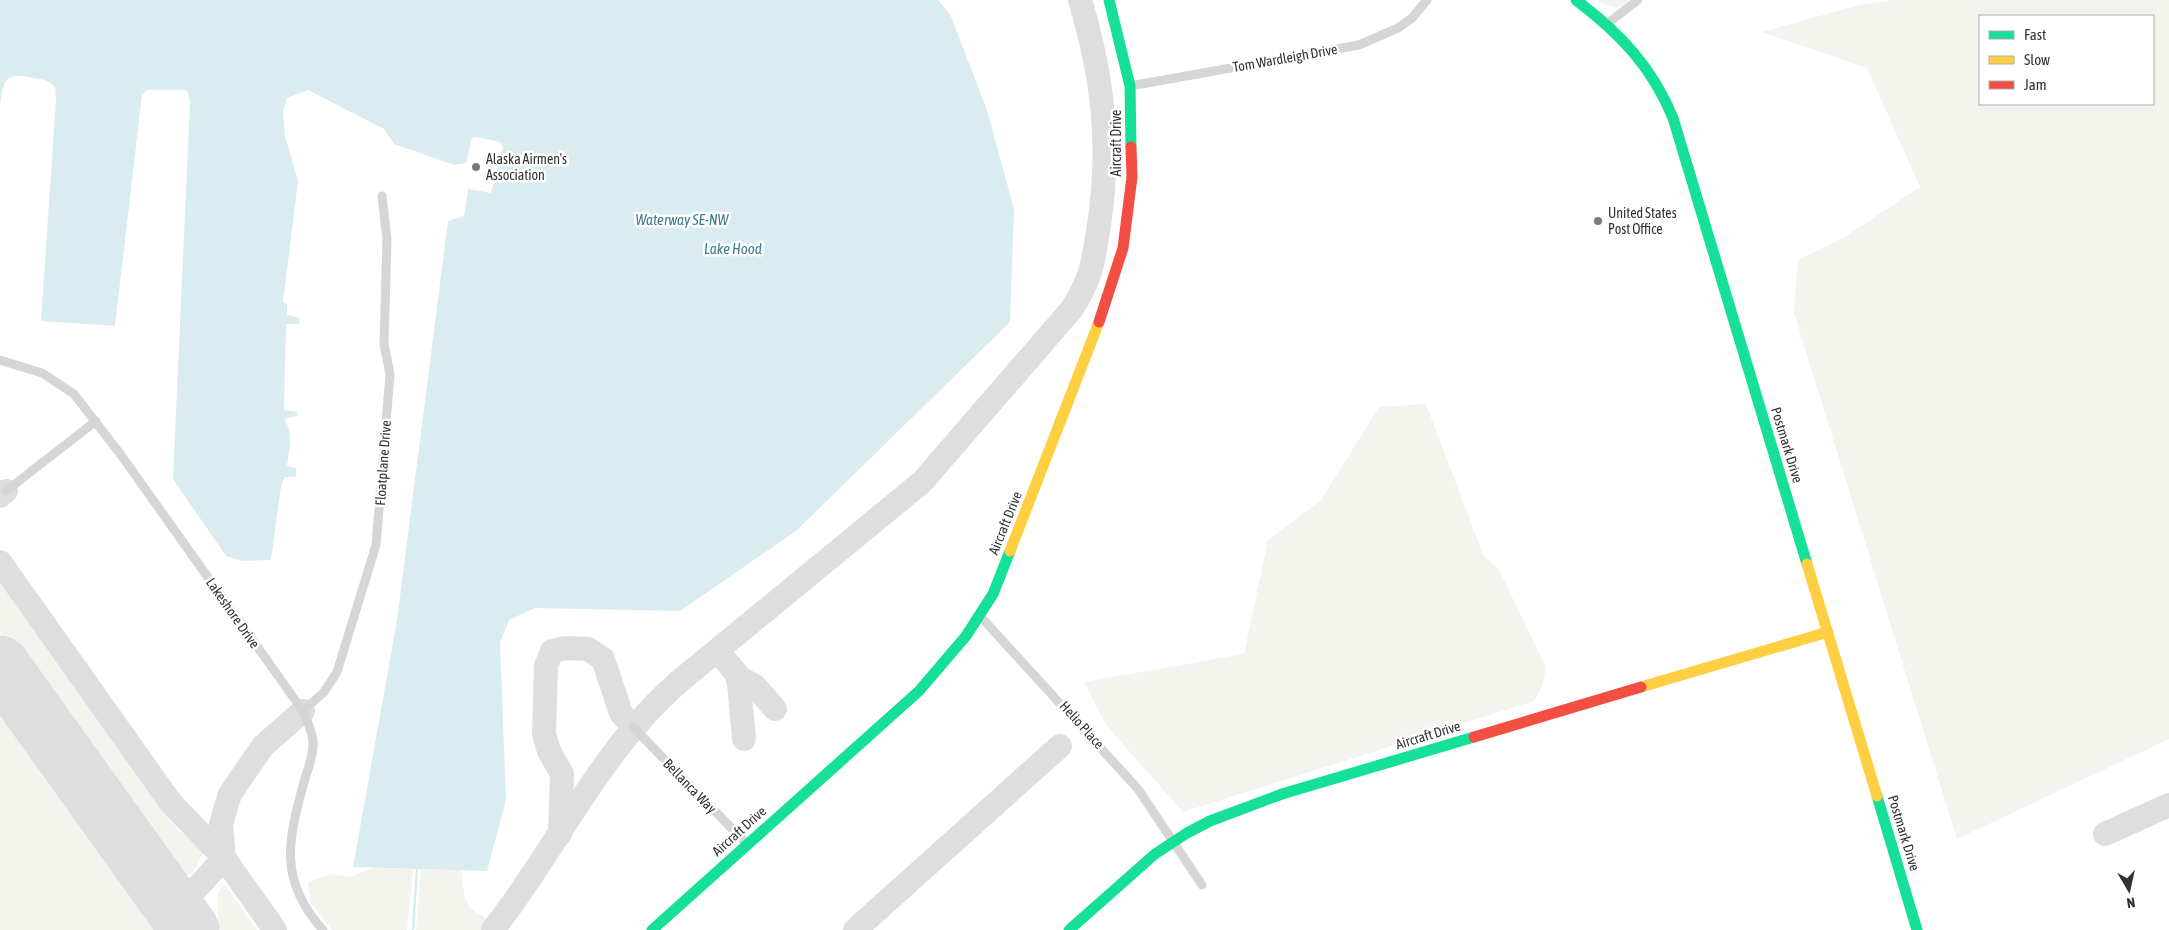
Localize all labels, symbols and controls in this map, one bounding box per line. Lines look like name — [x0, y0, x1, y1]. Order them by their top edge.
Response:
legend — [1979, 15, 2154, 105]
text: Fast — [2024, 26, 2046, 43]
street label: Tom Wardleigh Drive — [1231, 41, 1339, 75]
text: Slow — [2024, 51, 2050, 68]
text: Jam — [2024, 76, 2047, 93]
street label: Aircraft Drive — [1108, 110, 1124, 176]
place label: Alaska Airmen's Association — [486, 151, 567, 183]
marker: Alaska Airmen's Association — [470, 161, 482, 173]
place label: United States Post Office — [1608, 205, 1677, 237]
water label: Waterway SE-NW — [636, 211, 730, 228]
marker: United States Post Office — [1592, 215, 1604, 227]
water label: Lake Hood — [704, 240, 762, 257]
street label: Postmark Drive — [1768, 405, 1806, 485]
street label: Floatplane Drive — [372, 420, 394, 506]
street label: Aircraft Drive — [985, 489, 1025, 557]
street label: Lakeshore Drive — [203, 575, 263, 651]
street label: Helio Place — [1056, 698, 1108, 752]
street label: Aircraft Drive — [1394, 718, 1462, 752]
street label: Bellanca Way — [660, 756, 720, 817]
street label: Postmark Drive — [1885, 793, 1923, 873]
street label: Aircraft Drive — [709, 803, 769, 859]
north arrow — [2104, 865, 2154, 915]
text: N — [2126, 894, 2136, 911]

